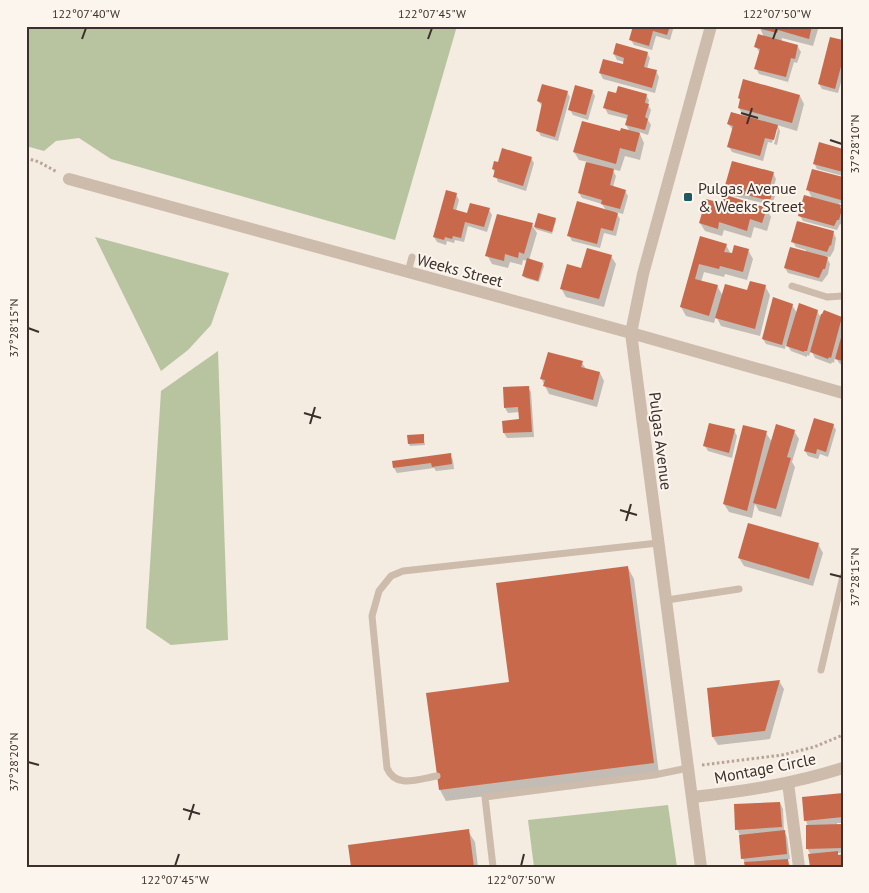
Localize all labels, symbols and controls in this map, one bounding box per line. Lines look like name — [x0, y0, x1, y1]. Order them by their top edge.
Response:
text: 122°07'40"W — [52, 6, 120, 21]
text: 122°07'45"W — [398, 6, 466, 21]
text: 122°07'50"W — [743, 6, 811, 21]
text: 37°28'10"N — [847, 114, 862, 174]
place label: Pulgas Avenue & Weeks Street — [698, 178, 804, 216]
marker: Pulgas Avenue & Weeks Street — [682, 191, 694, 203]
street label: Weeks Street — [415, 249, 506, 291]
text: 37°28'15"N — [6, 298, 21, 358]
street label: Pulgas Avenue — [645, 391, 677, 491]
text: 37°28'15"N — [847, 547, 862, 607]
text: 37°28'20"N — [6, 732, 21, 792]
street label: Montage Circle — [712, 748, 818, 788]
text: 122°07'45"W — [141, 872, 209, 887]
text: 122°07'50"W — [487, 872, 555, 887]

